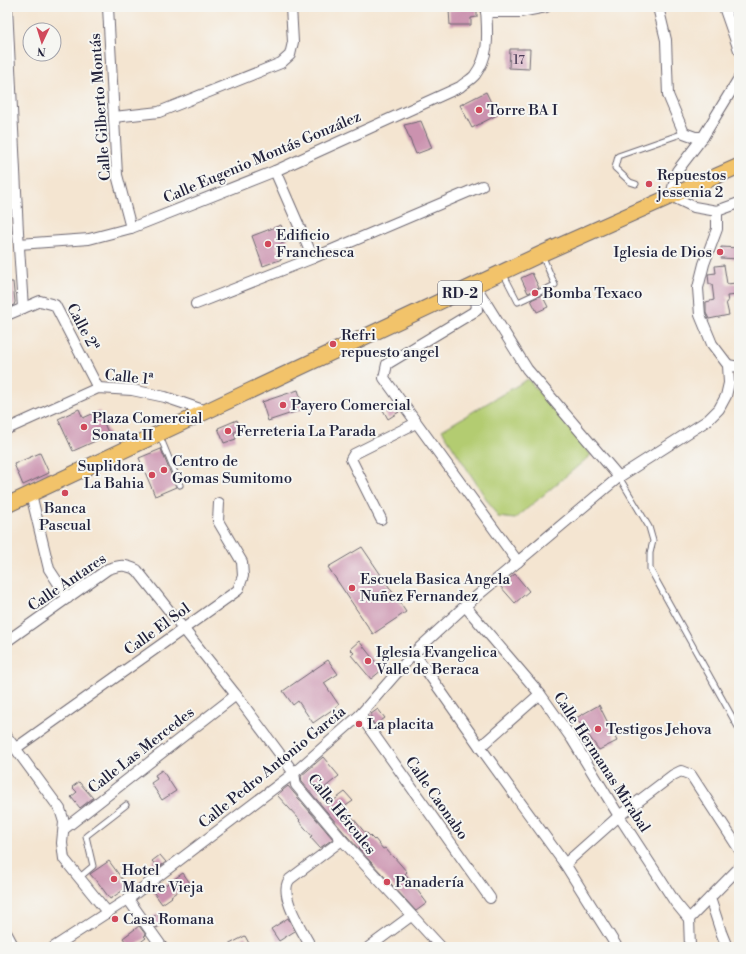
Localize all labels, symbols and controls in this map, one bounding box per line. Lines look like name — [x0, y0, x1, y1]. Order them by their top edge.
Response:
north arrow — [22, 22, 62, 62]
street label: Calle Gilberto Montás — [86, 33, 115, 181]
text: N — [36, 44, 46, 58]
house number: 17 — [513, 52, 525, 68]
place label: Torre BA I — [487, 101, 558, 120]
marker: Torre BA I — [474, 105, 484, 115]
street label: Calle Eugenio Montás González — [161, 107, 364, 208]
place label: Repuestos jessenia 2 — [656, 166, 726, 202]
marker: Repuestos jessenia 2 — [644, 179, 654, 189]
place label: Edificio Franchesca — [276, 226, 355, 262]
marker: Edificio Franchesca — [263, 239, 273, 249]
place label: Iglesia de Dios — [614, 243, 712, 262]
marker: Iglesia de Dios — [715, 247, 725, 257]
road number: RD-2 — [438, 281, 482, 305]
place label: Bomba Texaco — [542, 284, 643, 303]
marker: Bomba Texaco — [530, 288, 540, 298]
street label: Calle 2ª — [62, 300, 103, 354]
place label: Refri repuesto angel — [341, 326, 440, 362]
marker: Refri repuesto angel — [328, 339, 338, 349]
street label: Calle 1ª — [104, 365, 154, 390]
place label: Payero Comercial — [291, 396, 411, 415]
marker: Payero Comercial — [278, 400, 288, 410]
place label: Plaza Comercial Sonata II — [92, 409, 203, 445]
marker: Plaza Comercial Sonata II — [79, 422, 89, 432]
place label: Ferreteria La Parada — [236, 422, 377, 441]
marker: Ferreteria La Parada — [223, 426, 233, 436]
place label: Centro de Gomas Sumitomo — [172, 452, 292, 488]
place label: Suplidora La Bahia — [78, 457, 144, 493]
marker: Centro de Gomas Sumitomo — [159, 465, 169, 475]
marker: Suplidora La Bahia — [147, 470, 157, 480]
marker: Banca Pascual — [60, 488, 70, 498]
place label: Banca Pascual — [39, 499, 91, 535]
street label: Calle Antares — [25, 549, 110, 616]
place label: Escuela Basica Angela Nuñez Fernandez — [360, 570, 511, 606]
marker: Escuela Basica Angela Nuñez Fernandez — [347, 583, 357, 593]
street label: Calle El Sol — [121, 599, 194, 660]
place label: Iglesia Evangelica Valle de Beraca — [375, 643, 498, 679]
marker: Iglesia Evangelica Valle de Beraca — [363, 656, 373, 666]
street label: Calle Hermanas Mirabal — [549, 689, 654, 836]
street label: Calle Pedro Antonio García — [195, 702, 350, 833]
street label: Calle Las Mercedes — [84, 703, 198, 798]
place label: La placita — [367, 715, 434, 734]
marker: La placita — [354, 719, 364, 729]
place label: Testigos Jehova — [606, 720, 712, 739]
marker: Testigos Jehova — [593, 724, 603, 734]
street label: Calle Caonabo — [401, 753, 472, 844]
street label: Calle Hércules — [303, 770, 380, 858]
place label: Hotel Madre Vieja — [122, 861, 204, 897]
place label: Panadería — [395, 873, 464, 892]
marker: Hotel Madre Vieja — [109, 874, 119, 884]
marker: Panadería — [382, 877, 392, 887]
place label: Casa Romana — [123, 910, 214, 929]
marker: Casa Romana — [110, 914, 120, 924]

